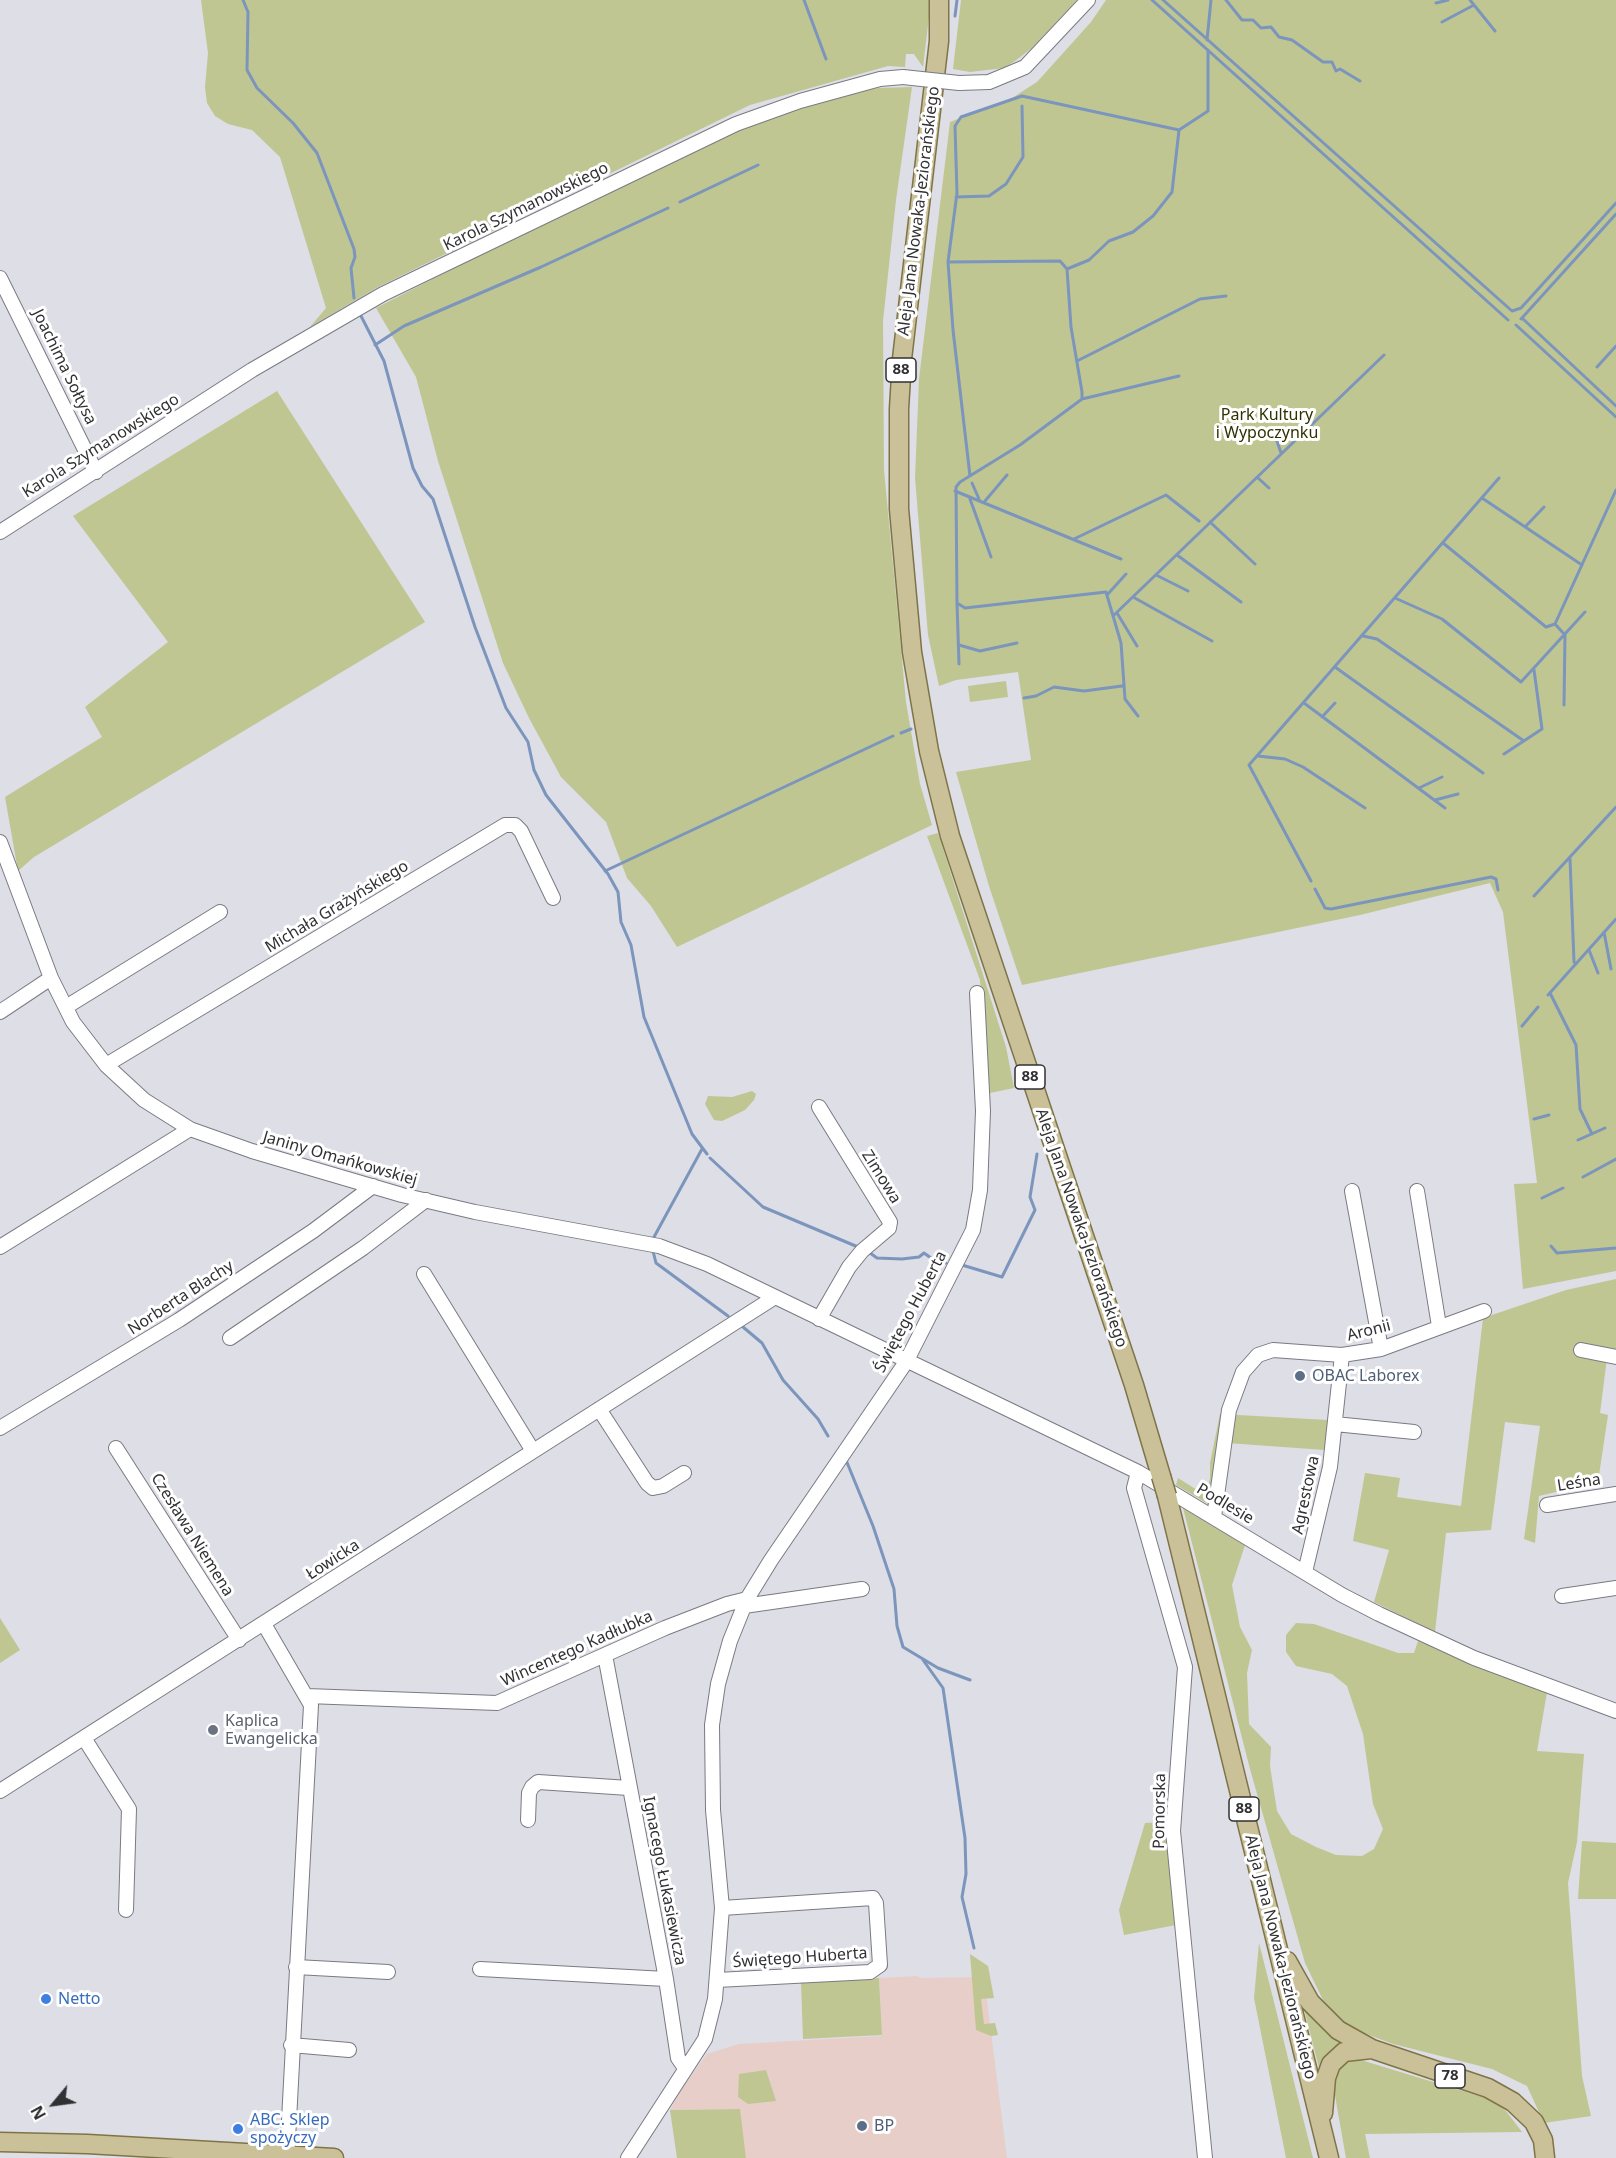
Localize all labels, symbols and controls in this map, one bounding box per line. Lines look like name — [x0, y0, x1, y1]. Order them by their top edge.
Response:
street label: Aleja Jana Nowaka-Jeziorańskiego — [894, 85, 944, 337]
street label: Karola Szymanowskiego — [440, 159, 612, 255]
street label: Joachima Sołtysa — [28, 306, 100, 428]
road number: 88 — [886, 358, 916, 382]
street label: Karola Szymanowskiego — [19, 390, 183, 502]
park label: Park Kultury i Wypoczynku — [1216, 405, 1318, 443]
street label: Michała Grażyńskiego — [262, 857, 412, 957]
road number: 88 — [1015, 1065, 1045, 1089]
street label: Aleja Jana Nowaka-Jeziorańskiego — [1031, 1106, 1131, 1350]
street label: Janiny Omańkowskiej — [261, 1128, 419, 1190]
street label: Zimowa — [857, 1147, 905, 1207]
street label: Świętego Huberta — [871, 1248, 951, 1376]
street label: Norberta Blachy — [125, 1257, 237, 1339]
street label: Aronii — [1345, 1316, 1393, 1346]
place label: OBAC Laborex — [1312, 1366, 1419, 1386]
marker: OBAC Laborex — [1293, 1369, 1307, 1383]
street label: Agrestowa — [1288, 1454, 1324, 1536]
street label: Czesława Niemena — [146, 1470, 238, 1600]
street label: Leśna — [1556, 1470, 1602, 1496]
street label: Podlesie — [1193, 1480, 1257, 1528]
street label: Łowicka — [303, 1536, 363, 1584]
street label: Wincentego Kadłubka — [498, 1607, 656, 1691]
place label: Kaplica Ewangelicka — [225, 1711, 318, 1749]
marker: Kaplica Ewangelicka — [206, 1723, 220, 1737]
street label: Pomorska — [1150, 1773, 1170, 1849]
street label: Ignacego Łukasiewicza — [638, 1795, 690, 1967]
road number: 88 — [1229, 1797, 1259, 1821]
street label: Aleja Jana Nowaka-Jeziorańskiego — [1240, 1833, 1320, 2081]
street label: Świętego Huberta — [732, 1944, 868, 1972]
place label: Netto — [58, 1989, 100, 2009]
marker: Netto — [39, 1992, 53, 2006]
road number: 78 — [1435, 2064, 1465, 2088]
north arrow — [24, 2074, 84, 2134]
text: N — [25, 2102, 51, 2124]
place label: ABC. Sklep spożyczy — [250, 2110, 330, 2148]
place label: BP — [874, 2116, 894, 2136]
marker: BP — [855, 2119, 869, 2133]
marker: ABC. Sklep spożyczy — [231, 2122, 245, 2136]

